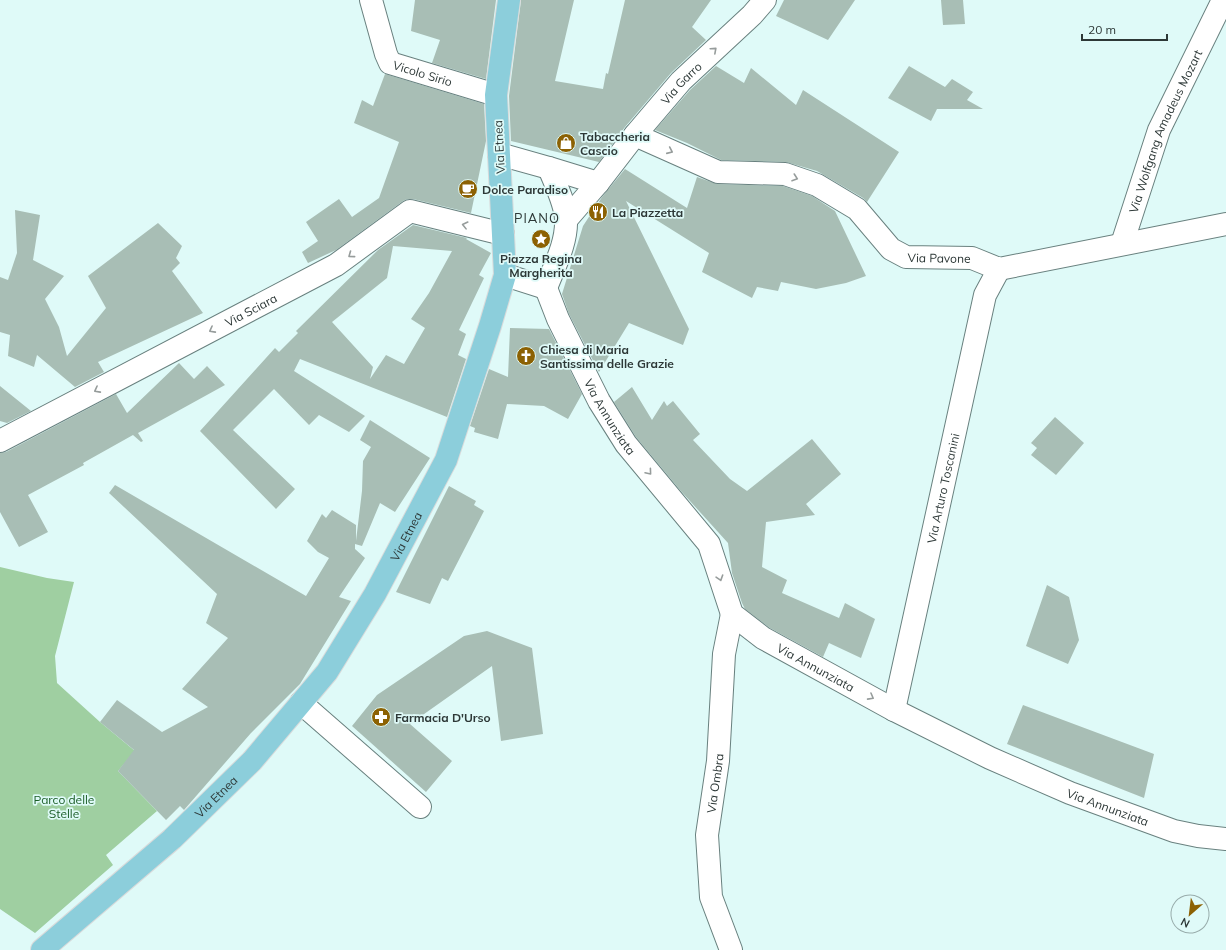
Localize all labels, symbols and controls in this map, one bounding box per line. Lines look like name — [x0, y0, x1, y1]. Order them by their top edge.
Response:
scale bar — [1082, 16, 1167, 42]
text: 20 m — [1088, 22, 1116, 37]
street label: Via Wolfgang Amadeus Mozart — [1125, 47, 1205, 215]
one-way arrow — [709, 48, 717, 55]
street label: Vicolo Sirio — [391, 57, 454, 89]
street label: Via Garro — [657, 58, 705, 107]
street label: Via Etnea — [490, 120, 508, 174]
place label: Tabaccheria Cascio — [580, 129, 650, 158]
shop icon: Tabaccheria Cascio — [555, 132, 577, 154]
one-way arrow — [666, 146, 674, 154]
one-way arrow — [792, 173, 799, 181]
cafe icon: Dolce Paradiso — [457, 178, 479, 200]
place label: Dolce Paradiso — [482, 182, 568, 197]
restaurant icon: La Piazzetta — [587, 201, 609, 223]
place label: La Piazzetta — [612, 205, 683, 220]
district label: PIANO — [514, 210, 560, 226]
one-way arrow — [462, 221, 468, 229]
place icon: Piazza Regina Margherita — [530, 228, 552, 250]
one-way arrow — [348, 250, 355, 257]
street label: Via Pavone — [907, 250, 971, 265]
place label: Piazza Regina Margherita — [500, 251, 582, 280]
street label: Via Sciara — [222, 290, 279, 329]
one-way arrow — [209, 325, 216, 333]
place label: Chiesa di Maria Santissima delle Grazie — [540, 342, 674, 371]
church icon: Chiesa di Maria Santissima delle Grazie — [515, 345, 537, 367]
street label: Via Annunziata — [582, 376, 639, 458]
one-way arrow — [94, 386, 101, 393]
street label: Via Arturo Toscanini — [923, 432, 962, 545]
one-way arrow — [644, 467, 651, 474]
street label: Via Etnea — [386, 509, 425, 563]
one-way arrow — [715, 574, 724, 581]
street label: Via Annunziata — [775, 640, 857, 694]
one-way arrow — [867, 693, 874, 700]
pharmacy icon: Farmacia D'Urso — [370, 706, 392, 728]
place label: Farmacia D'Urso — [395, 710, 491, 725]
street label: Via Ombra — [703, 753, 726, 814]
street label: Via Etnea — [191, 772, 240, 820]
street label: Via Annunziata — [1065, 785, 1151, 829]
park label: Parco delle Stelle — [34, 792, 94, 821]
north arrow — [1170, 894, 1210, 934]
text: N — [1178, 915, 1192, 931]

